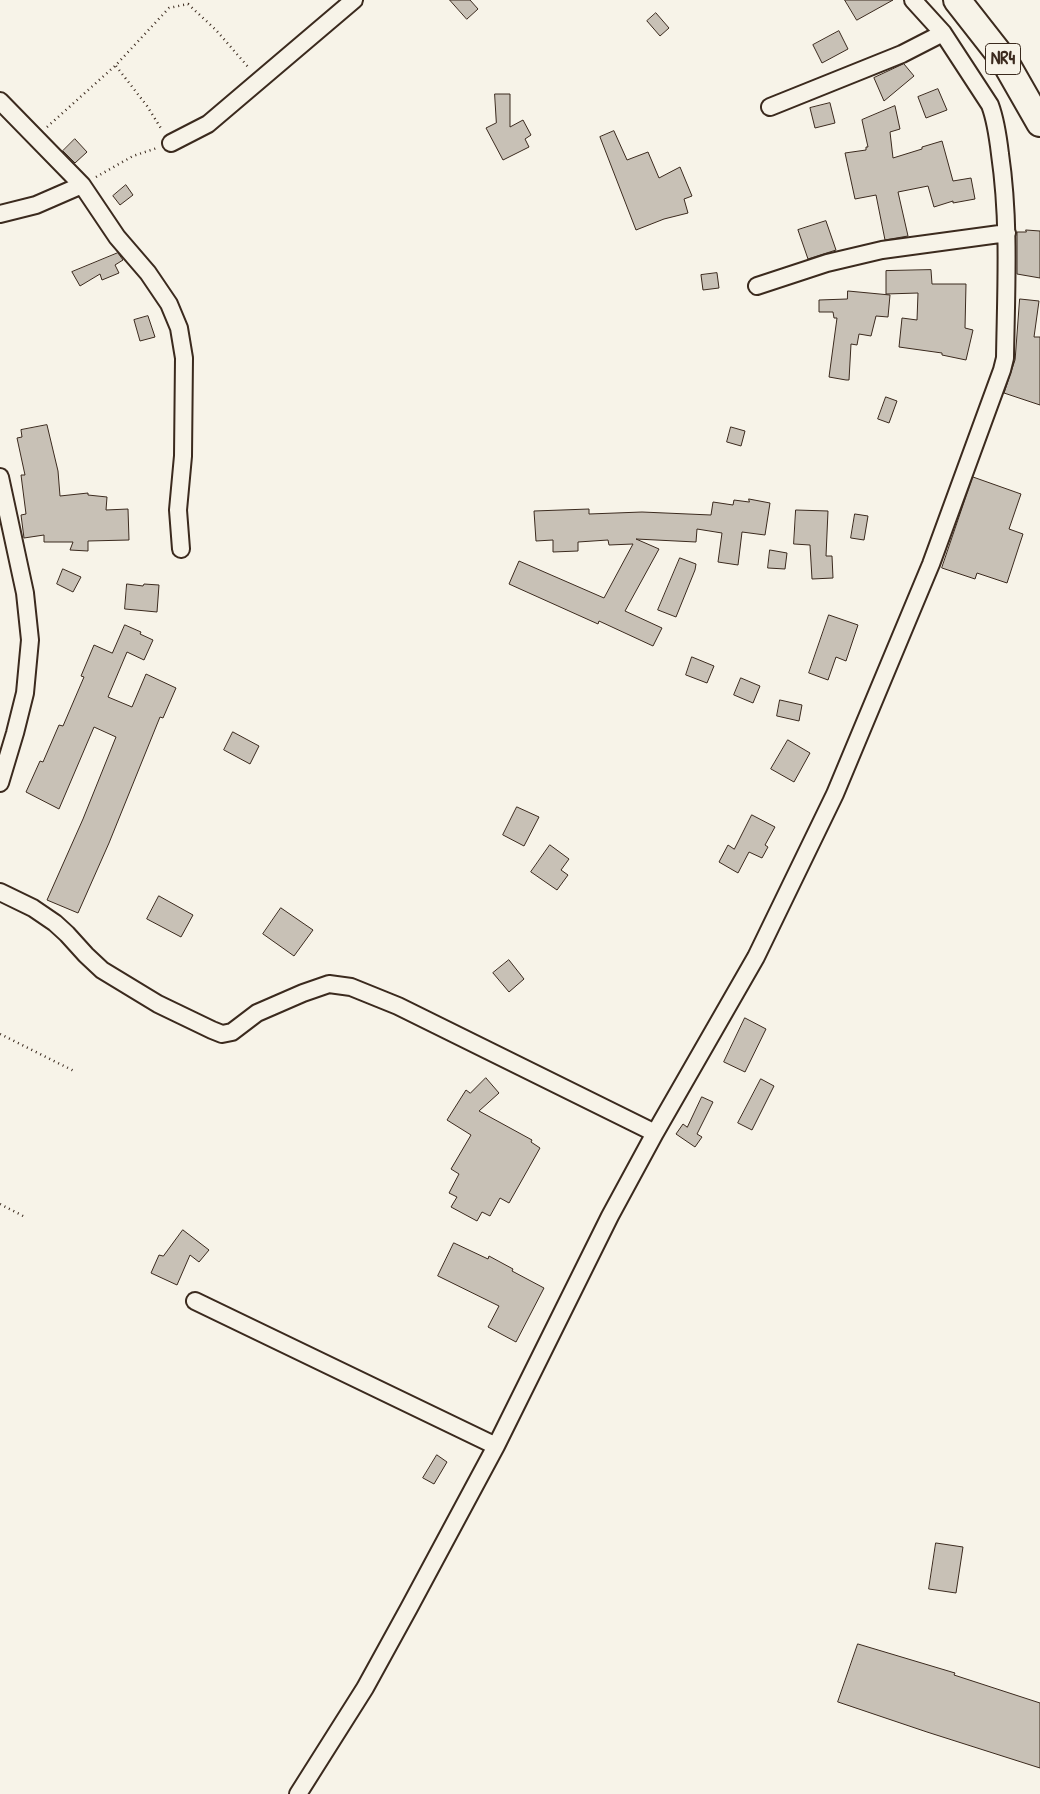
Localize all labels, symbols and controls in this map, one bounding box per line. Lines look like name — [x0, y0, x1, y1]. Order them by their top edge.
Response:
road number: NR4 — [986, 44, 1020, 74]

